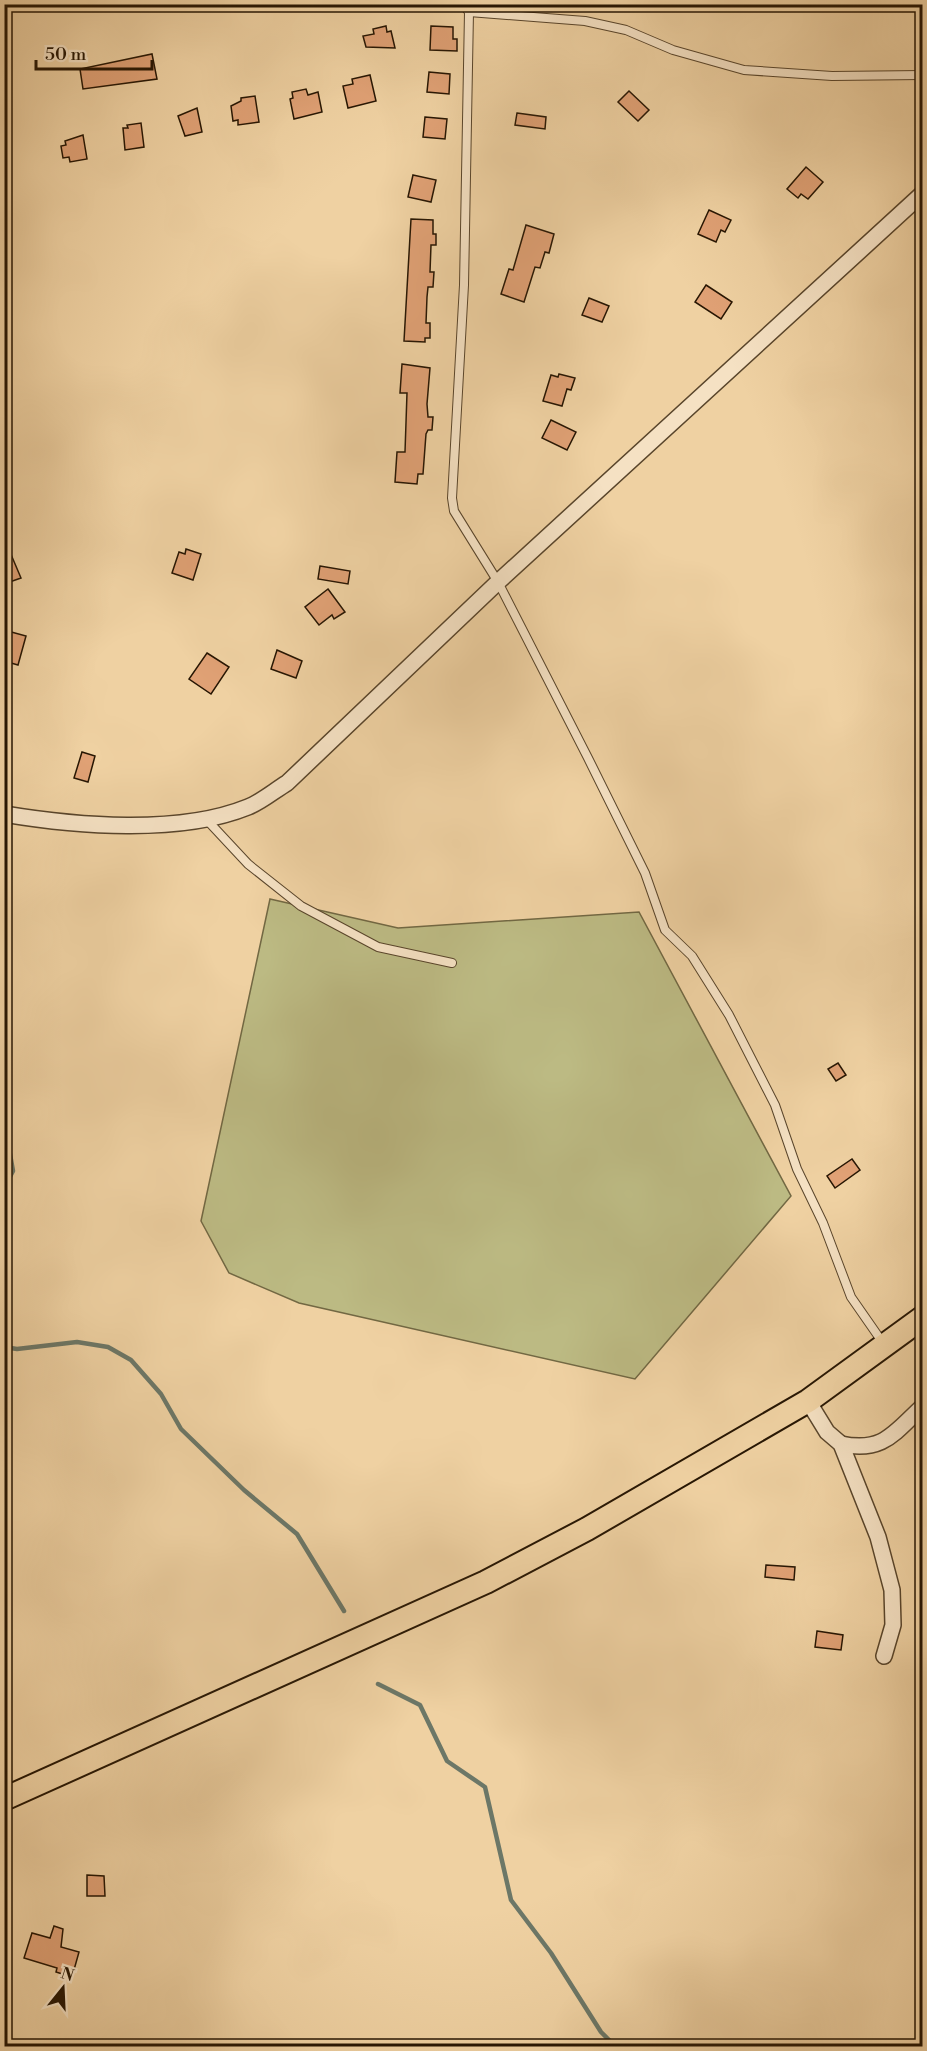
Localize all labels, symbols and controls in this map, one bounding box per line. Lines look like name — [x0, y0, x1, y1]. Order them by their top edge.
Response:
scale bar — [36, 33, 152, 71]
text: 50 m — [45, 43, 87, 66]
north arrow — [33, 1958, 93, 2018]
text: N — [58, 1963, 77, 1986]

